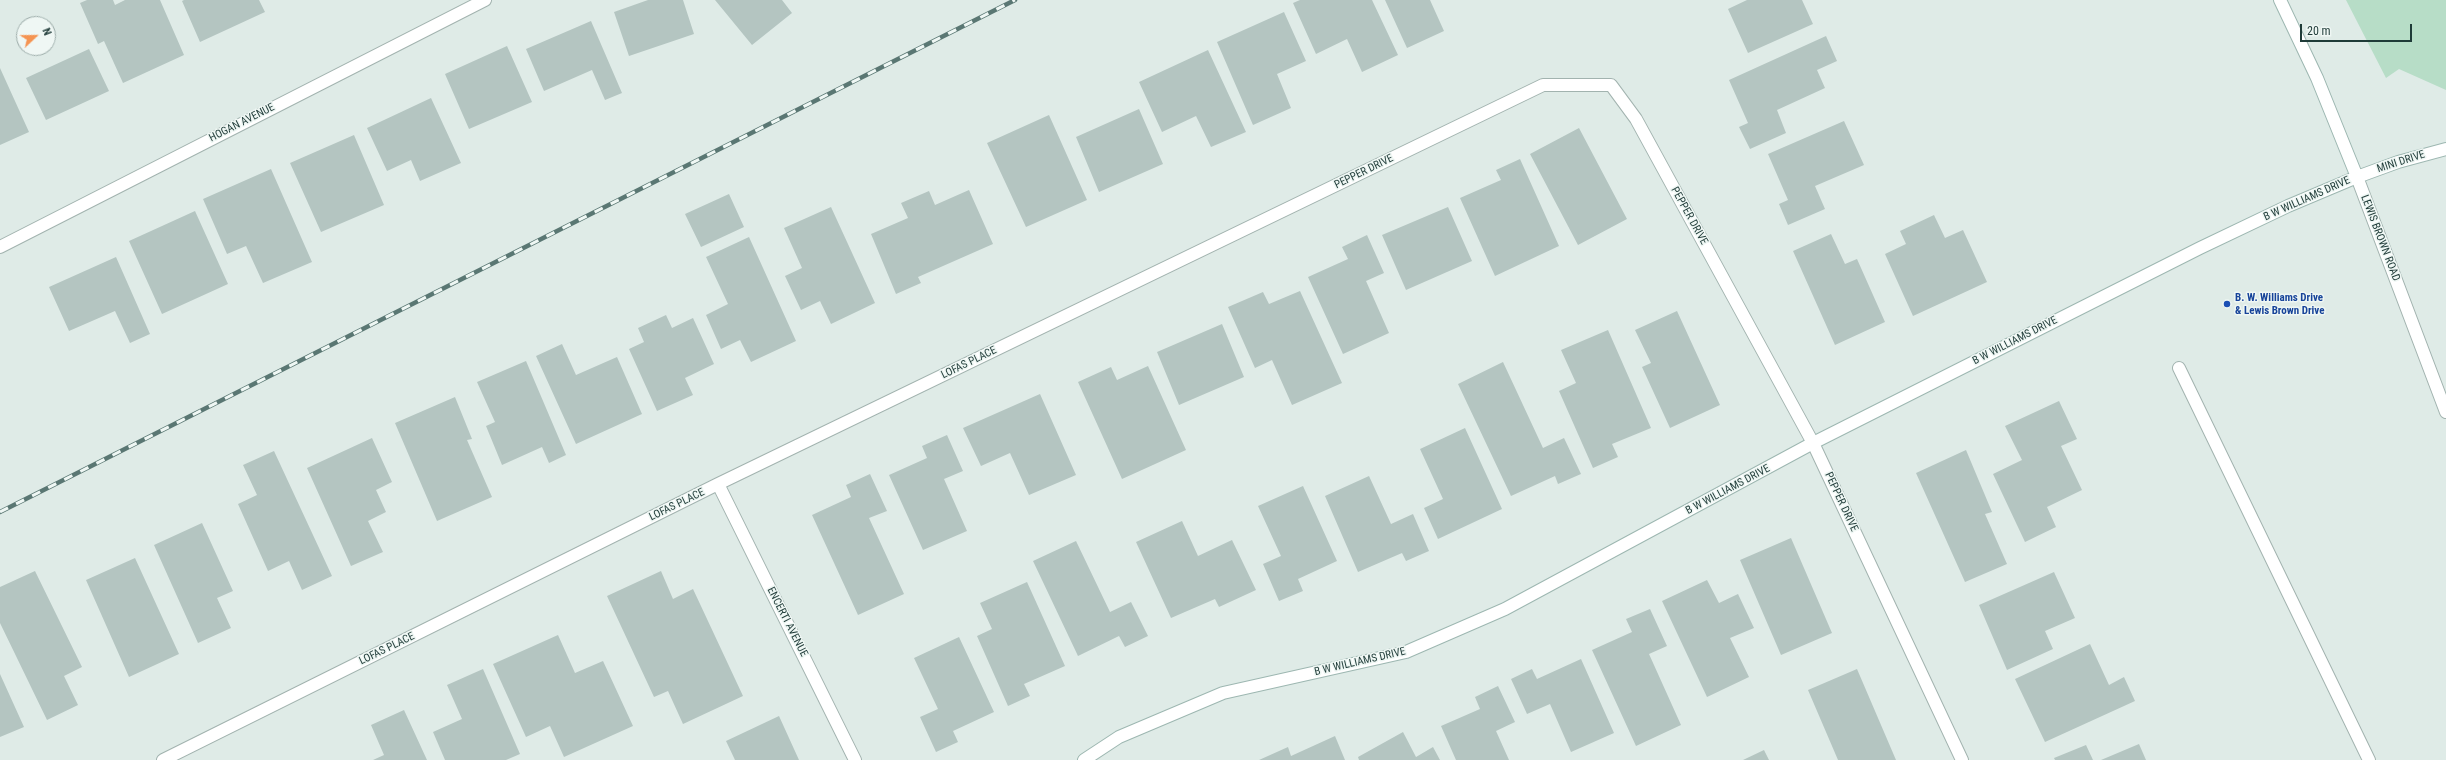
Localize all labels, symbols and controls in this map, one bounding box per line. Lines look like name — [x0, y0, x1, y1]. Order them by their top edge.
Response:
north arrow — [16, 16, 56, 56]
scale bar — [2302, 16, 2414, 42]
text: 20 m — [2307, 24, 2331, 38]
text: N — [39, 26, 54, 37]
street label: HOGAN AVENUE — [207, 101, 277, 145]
street label: MINI DRIVE — [2375, 148, 2427, 176]
street label: PEPPER DRIVE — [1332, 152, 1396, 192]
street label: B W WILLIAMS DRIVE — [2262, 174, 2352, 224]
street label: PEPPER DRIVE — [1668, 185, 1710, 247]
street label: LEWIS BROWN ROAD — [2357, 193, 2403, 283]
place label: B. W. Williams Drive & Lewis Brown Drive — [2235, 291, 2324, 317]
marker: B. W. Williams Drive & Lewis Brown Drive — [2222, 299, 2232, 309]
street label: B W WILLIAMS DRIVE — [1970, 314, 2060, 368]
street label: LOFAS PLACE — [939, 344, 999, 382]
street label: B W WILLIAMS DRIVE — [1684, 462, 1772, 518]
street label: PEPPER DRIVE — [1821, 470, 1861, 534]
street label: LOFAS PLACE — [647, 486, 707, 524]
street label: ENCERTI AVENUE — [764, 585, 810, 659]
street label: LOFAS PLACE — [357, 630, 417, 668]
street label: B W WILLIAMS DRIVE — [1313, 645, 1407, 679]

